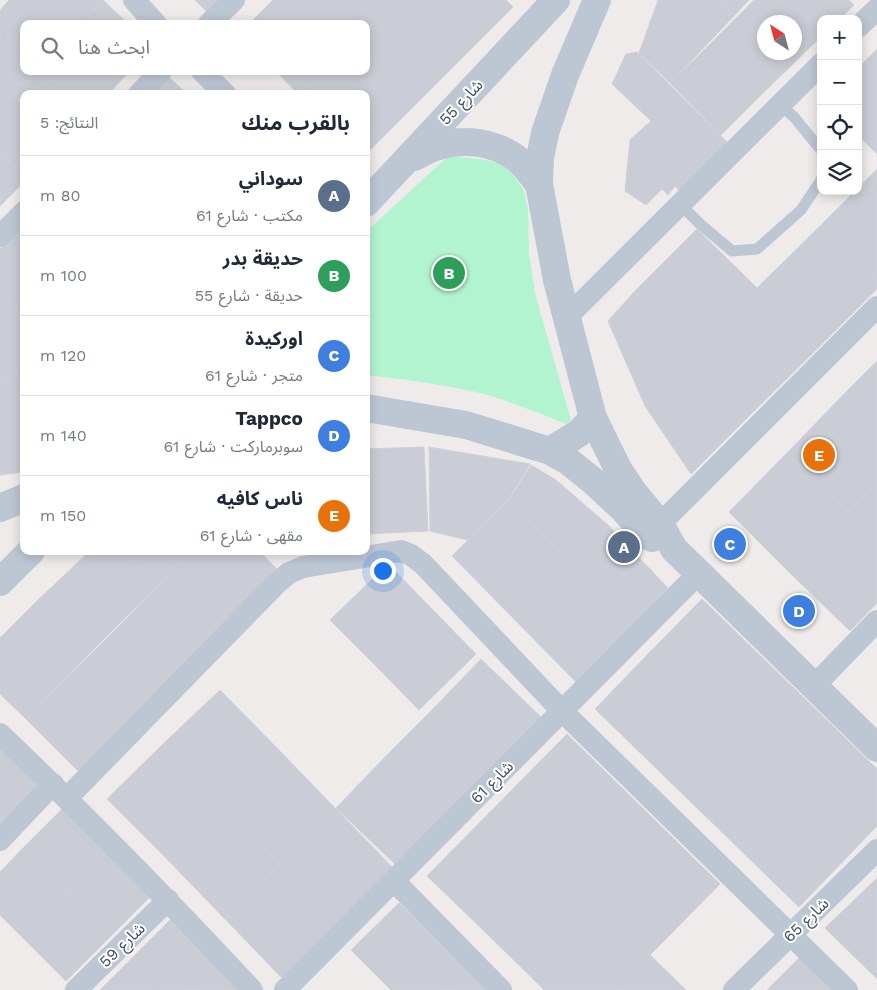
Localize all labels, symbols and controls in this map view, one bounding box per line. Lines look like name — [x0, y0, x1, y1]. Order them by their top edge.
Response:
north arrow — [757, 15, 802, 60]
map controls — [817, 15, 862, 195]
button: + — [817, 15, 862, 60]
search box — [20, 20, 370, 75]
icon: search — [38, 34, 66, 62]
text: ابحث هنا — [78, 36, 150, 59]
button: − — [817, 60, 862, 105]
street label: شارع 55 — [435, 75, 489, 131]
button: locate — [817, 105, 862, 150]
text: بالقرب منك — [242, 110, 350, 135]
text: النتائج: 5 — [40, 113, 98, 132]
button: layers — [817, 150, 862, 195]
text: سوداني — [239, 167, 303, 190]
text: 80 m — [40, 186, 81, 205]
text: A — [329, 186, 339, 205]
text: مكتب · شارع 61 — [196, 206, 303, 225]
text: حديقة بدر — [223, 247, 303, 270]
pin: B — [433, 254, 465, 292]
text: 100 m — [40, 266, 87, 285]
text: B — [329, 266, 339, 285]
text: حديقة · شارع 55 — [195, 286, 303, 305]
text: اوركيدة — [245, 327, 303, 350]
text: 120 m — [40, 346, 86, 365]
text: C — [329, 346, 339, 365]
text: متجر · شارع 61 — [205, 366, 303, 385]
text: Tappco — [235, 407, 303, 430]
text: 140 m — [40, 426, 87, 445]
text: D — [328, 426, 340, 445]
pin: E — [803, 436, 835, 474]
text: سوبرماركت · شارع 61 — [163, 437, 303, 456]
text: ناس كافيه — [217, 487, 303, 510]
text: 150 m — [40, 506, 86, 525]
text: E — [329, 506, 339, 525]
pin: C — [714, 525, 746, 563]
text: مقهى · شارع 61 — [200, 526, 303, 545]
pin: A — [608, 528, 640, 566]
your location — [370, 558, 396, 584]
pin: D — [783, 592, 815, 630]
street label: شارع 61 — [467, 757, 519, 809]
street label: شارع 65 — [779, 894, 835, 948]
street label: شارع 59 — [95, 919, 151, 973]

